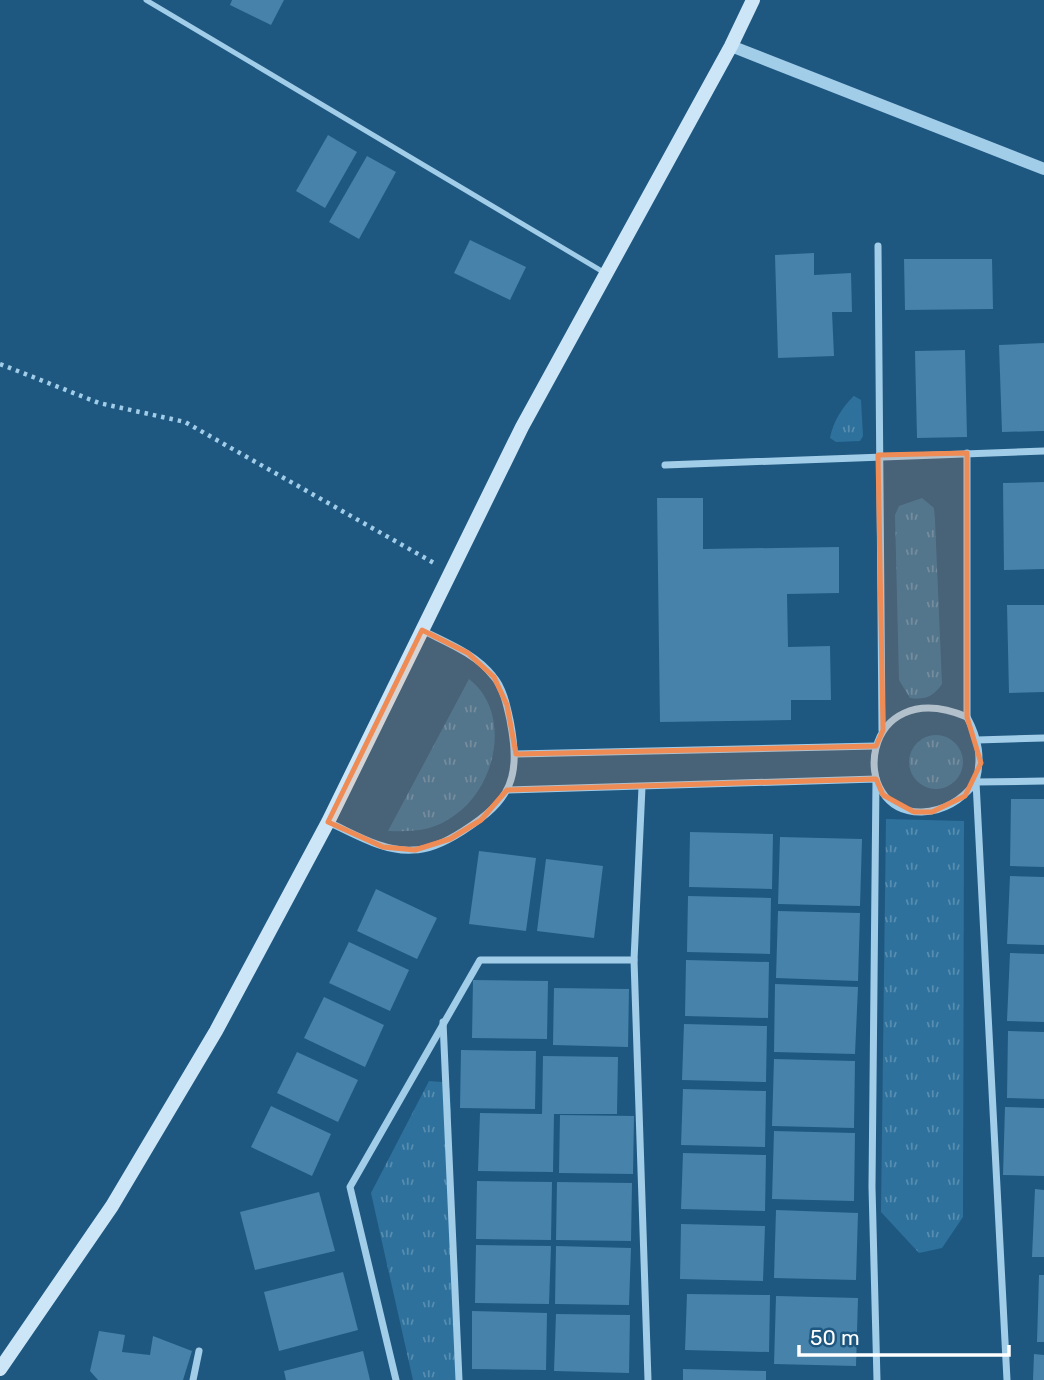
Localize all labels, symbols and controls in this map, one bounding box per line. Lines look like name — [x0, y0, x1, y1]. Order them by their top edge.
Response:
scale bar — [799, 1314, 1009, 1358]
text: 50 m — [810, 1325, 860, 1350]

